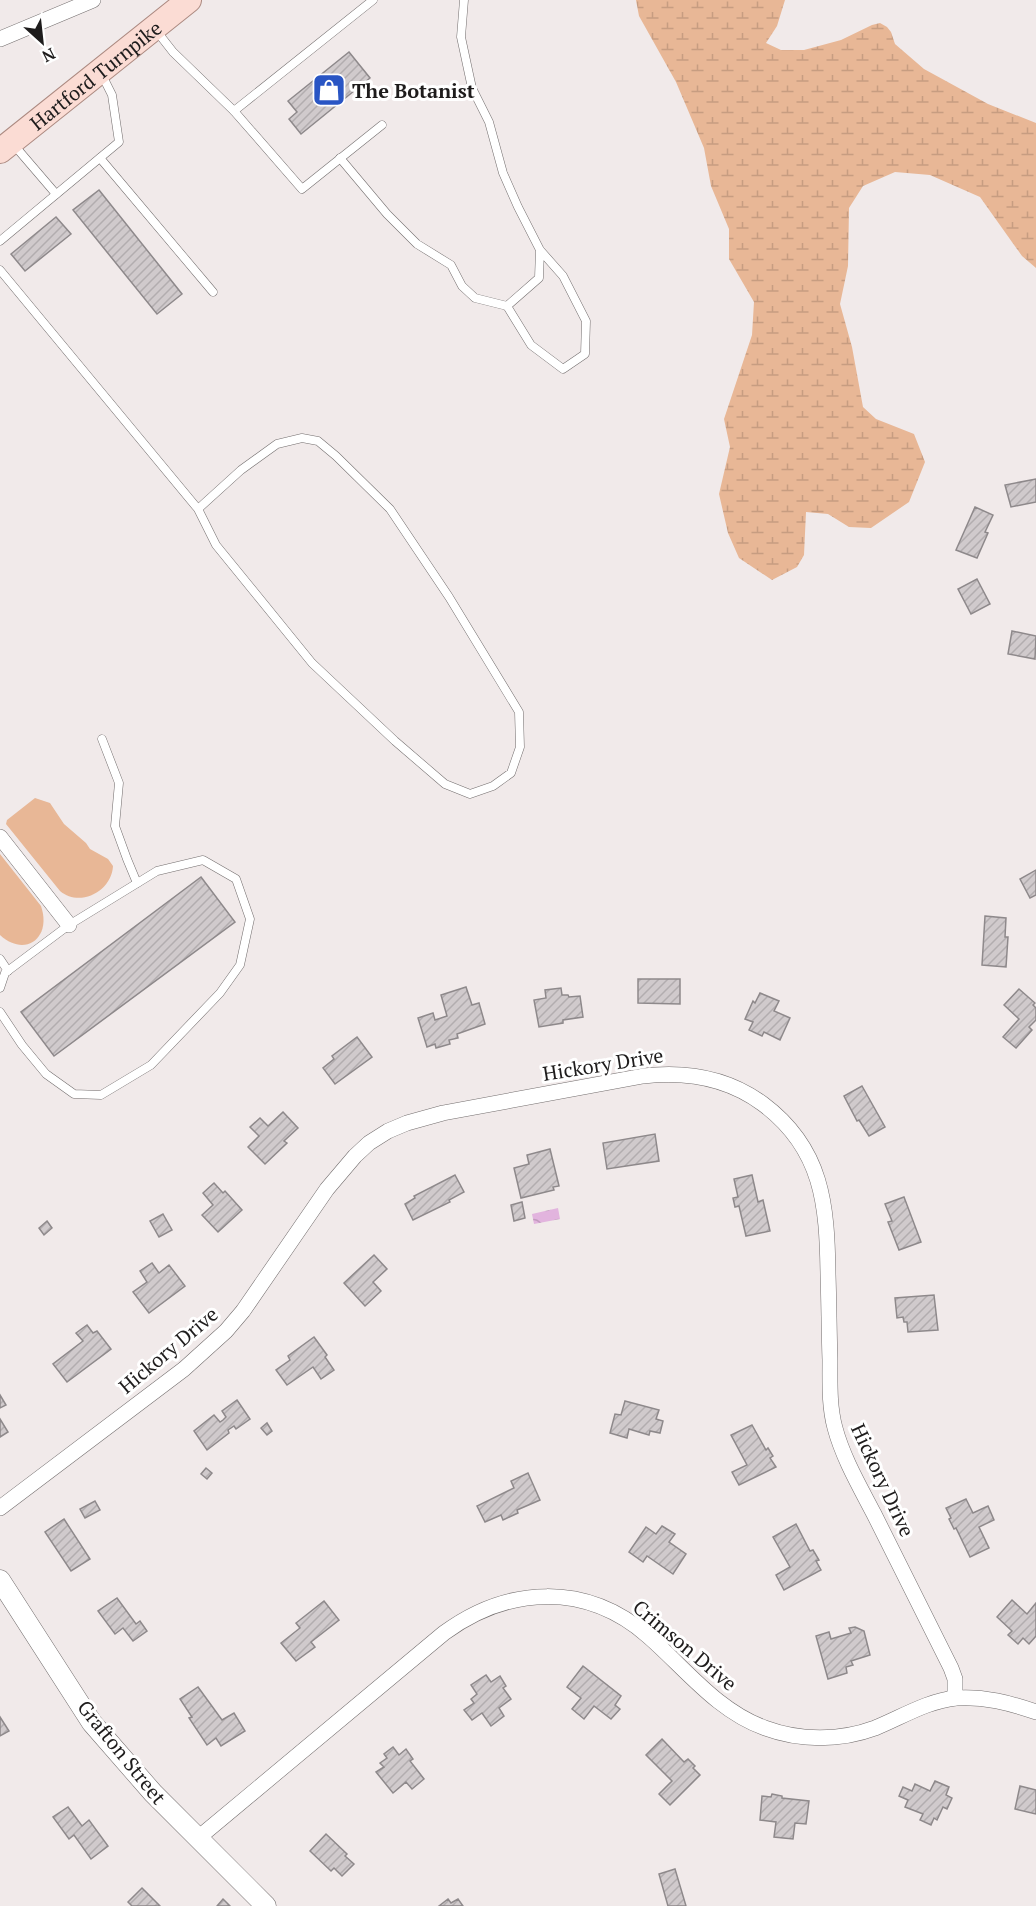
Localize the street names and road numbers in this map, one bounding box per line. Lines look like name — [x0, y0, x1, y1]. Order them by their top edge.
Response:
street label: Hartford Turnpike — [24, 14, 167, 136]
street label: Hickory Drive — [541, 1041, 665, 1087]
street label: Hickory Drive — [113, 1301, 223, 1399]
street label: Hickory Drive — [845, 1419, 921, 1541]
street label: Crimson Drive — [627, 1594, 743, 1696]
street label: Grafton Street — [72, 1694, 173, 1810]

